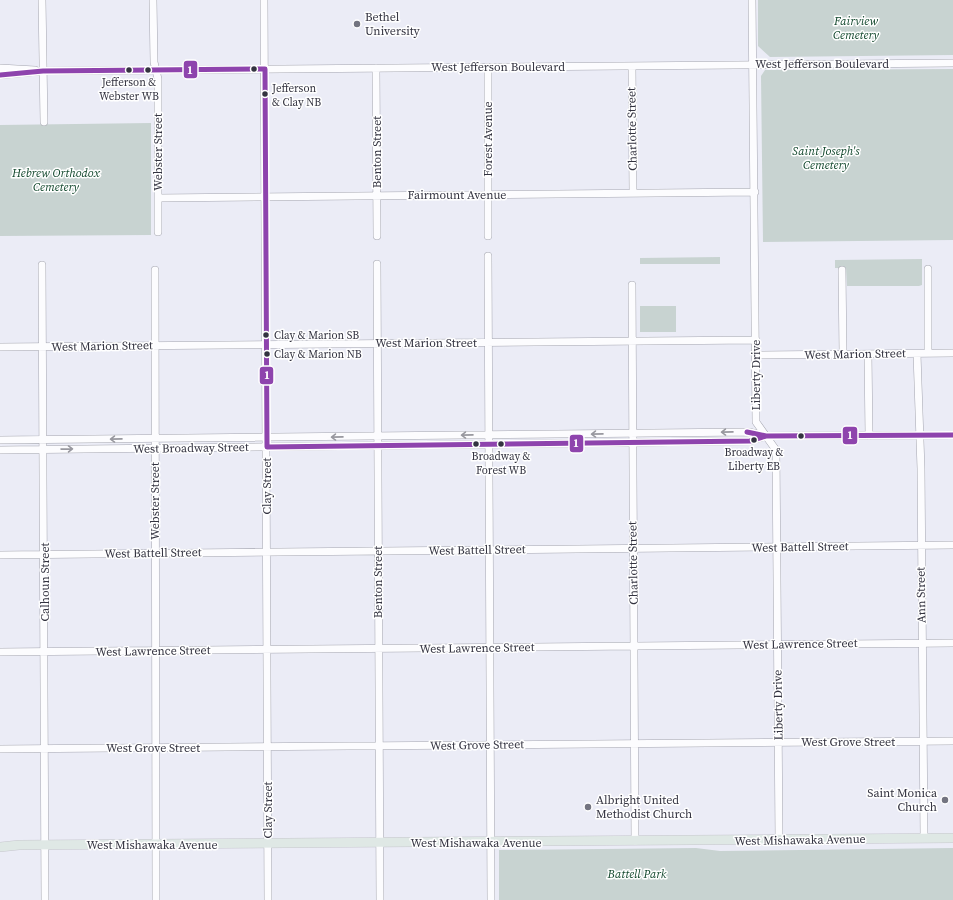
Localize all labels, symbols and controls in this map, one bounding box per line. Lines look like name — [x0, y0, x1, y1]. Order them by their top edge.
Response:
place label: Bethel University — [365, 9, 421, 39]
park label: Fairview Cemetery — [833, 13, 879, 43]
marker: Bethel University — [352, 19, 362, 29]
street label: West Jefferson Boulevard — [755, 56, 889, 72]
street label: West Jefferson Boulevard — [431, 59, 565, 75]
line badge: 1 — [183, 60, 198, 79]
text: 1 — [187, 63, 193, 78]
unlabelled marker — [249, 64, 259, 74]
marker: Jefferson & Webster WB — [124, 65, 134, 75]
unlabelled marker — [143, 65, 153, 75]
place label: Jefferson & Webster WB — [99, 75, 159, 104]
place label: Jefferson & Clay NB — [271, 81, 321, 110]
street label: Charlotte Street — [623, 87, 641, 171]
marker: Jefferson & Clay NB — [260, 89, 270, 99]
street label: Forest Avenue — [480, 101, 496, 177]
street label: Webster Street — [150, 113, 166, 191]
street label: Benton Street — [369, 116, 385, 188]
park label: Saint Joseph's Cemetery — [792, 143, 860, 173]
park label: Hebrew Orthodox Cemetery — [11, 165, 101, 195]
street label: Fairmount Avenue — [408, 187, 506, 203]
place label: Clay & Marion SB — [274, 328, 359, 343]
marker: Clay & Marion SB — [261, 330, 271, 340]
street label: West Marion Street — [375, 335, 477, 351]
street label: West Marion Street — [51, 337, 153, 355]
street label: Liberty Drive — [748, 340, 764, 410]
street label: West Marion Street — [804, 345, 906, 363]
place label: Clay & Marion NB — [274, 347, 362, 362]
marker: Clay & Marion NB — [262, 349, 272, 359]
line badge: 1 — [259, 366, 274, 385]
text: 1 — [264, 368, 270, 383]
line badge: 1 — [842, 426, 858, 445]
one-way arrow — [721, 428, 734, 436]
text: 1 — [847, 428, 853, 443]
one-way arrow — [591, 430, 604, 438]
one-way arrow — [461, 431, 474, 439]
unlabelled marker — [796, 431, 806, 441]
one-way arrow — [331, 433, 344, 441]
line badge: 1 — [569, 434, 584, 453]
one-way arrow — [110, 435, 123, 443]
marker: Broadway & Liberty EB — [749, 435, 759, 445]
text: 1 — [573, 436, 579, 451]
street label: West Broadway Street — [133, 439, 249, 457]
unlabelled marker — [471, 439, 481, 449]
marker: Broadway & Forest WB — [496, 439, 506, 449]
one-way arrow — [60, 445, 73, 453]
place label: Broadway & Liberty EB — [724, 445, 784, 474]
place label: Broadway & Forest WB — [471, 449, 531, 478]
street label: Clay Street — [259, 457, 275, 514]
street label: Webster Street — [147, 462, 163, 540]
street label: Charlotte Street — [624, 521, 642, 605]
street label: West Battell Street — [751, 538, 849, 556]
street label: West Battell Street — [428, 541, 526, 559]
street label: Calhoun Street — [37, 542, 53, 622]
street label: West Battell Street — [104, 544, 202, 562]
street label: Benton Street — [370, 546, 386, 618]
street label: Ann Street — [913, 567, 929, 623]
street label: West Lawrence Street — [742, 635, 858, 653]
street label: West Lawrence Street — [419, 639, 535, 657]
street label: West Lawrence Street — [95, 642, 211, 660]
street label: Liberty Drive — [769, 669, 787, 741]
street label: West Grove Street — [801, 734, 895, 750]
street label: West Grove Street — [430, 736, 524, 754]
street label: West Grove Street — [106, 740, 200, 756]
street label: Clay Street — [260, 781, 276, 838]
place label: Saint Monica Church — [867, 785, 938, 815]
place label: Albright United Methodist Church — [596, 792, 692, 822]
marker: Saint Monica Church — [940, 795, 950, 805]
marker: Albright United Methodist Church — [583, 802, 593, 812]
street label: West Mishawaka Avenue — [734, 831, 866, 849]
street label: West Mishawaka Avenue — [410, 835, 542, 851]
street label: West Mishawaka Avenue — [86, 837, 218, 853]
park label: Battell Park — [607, 866, 667, 882]

